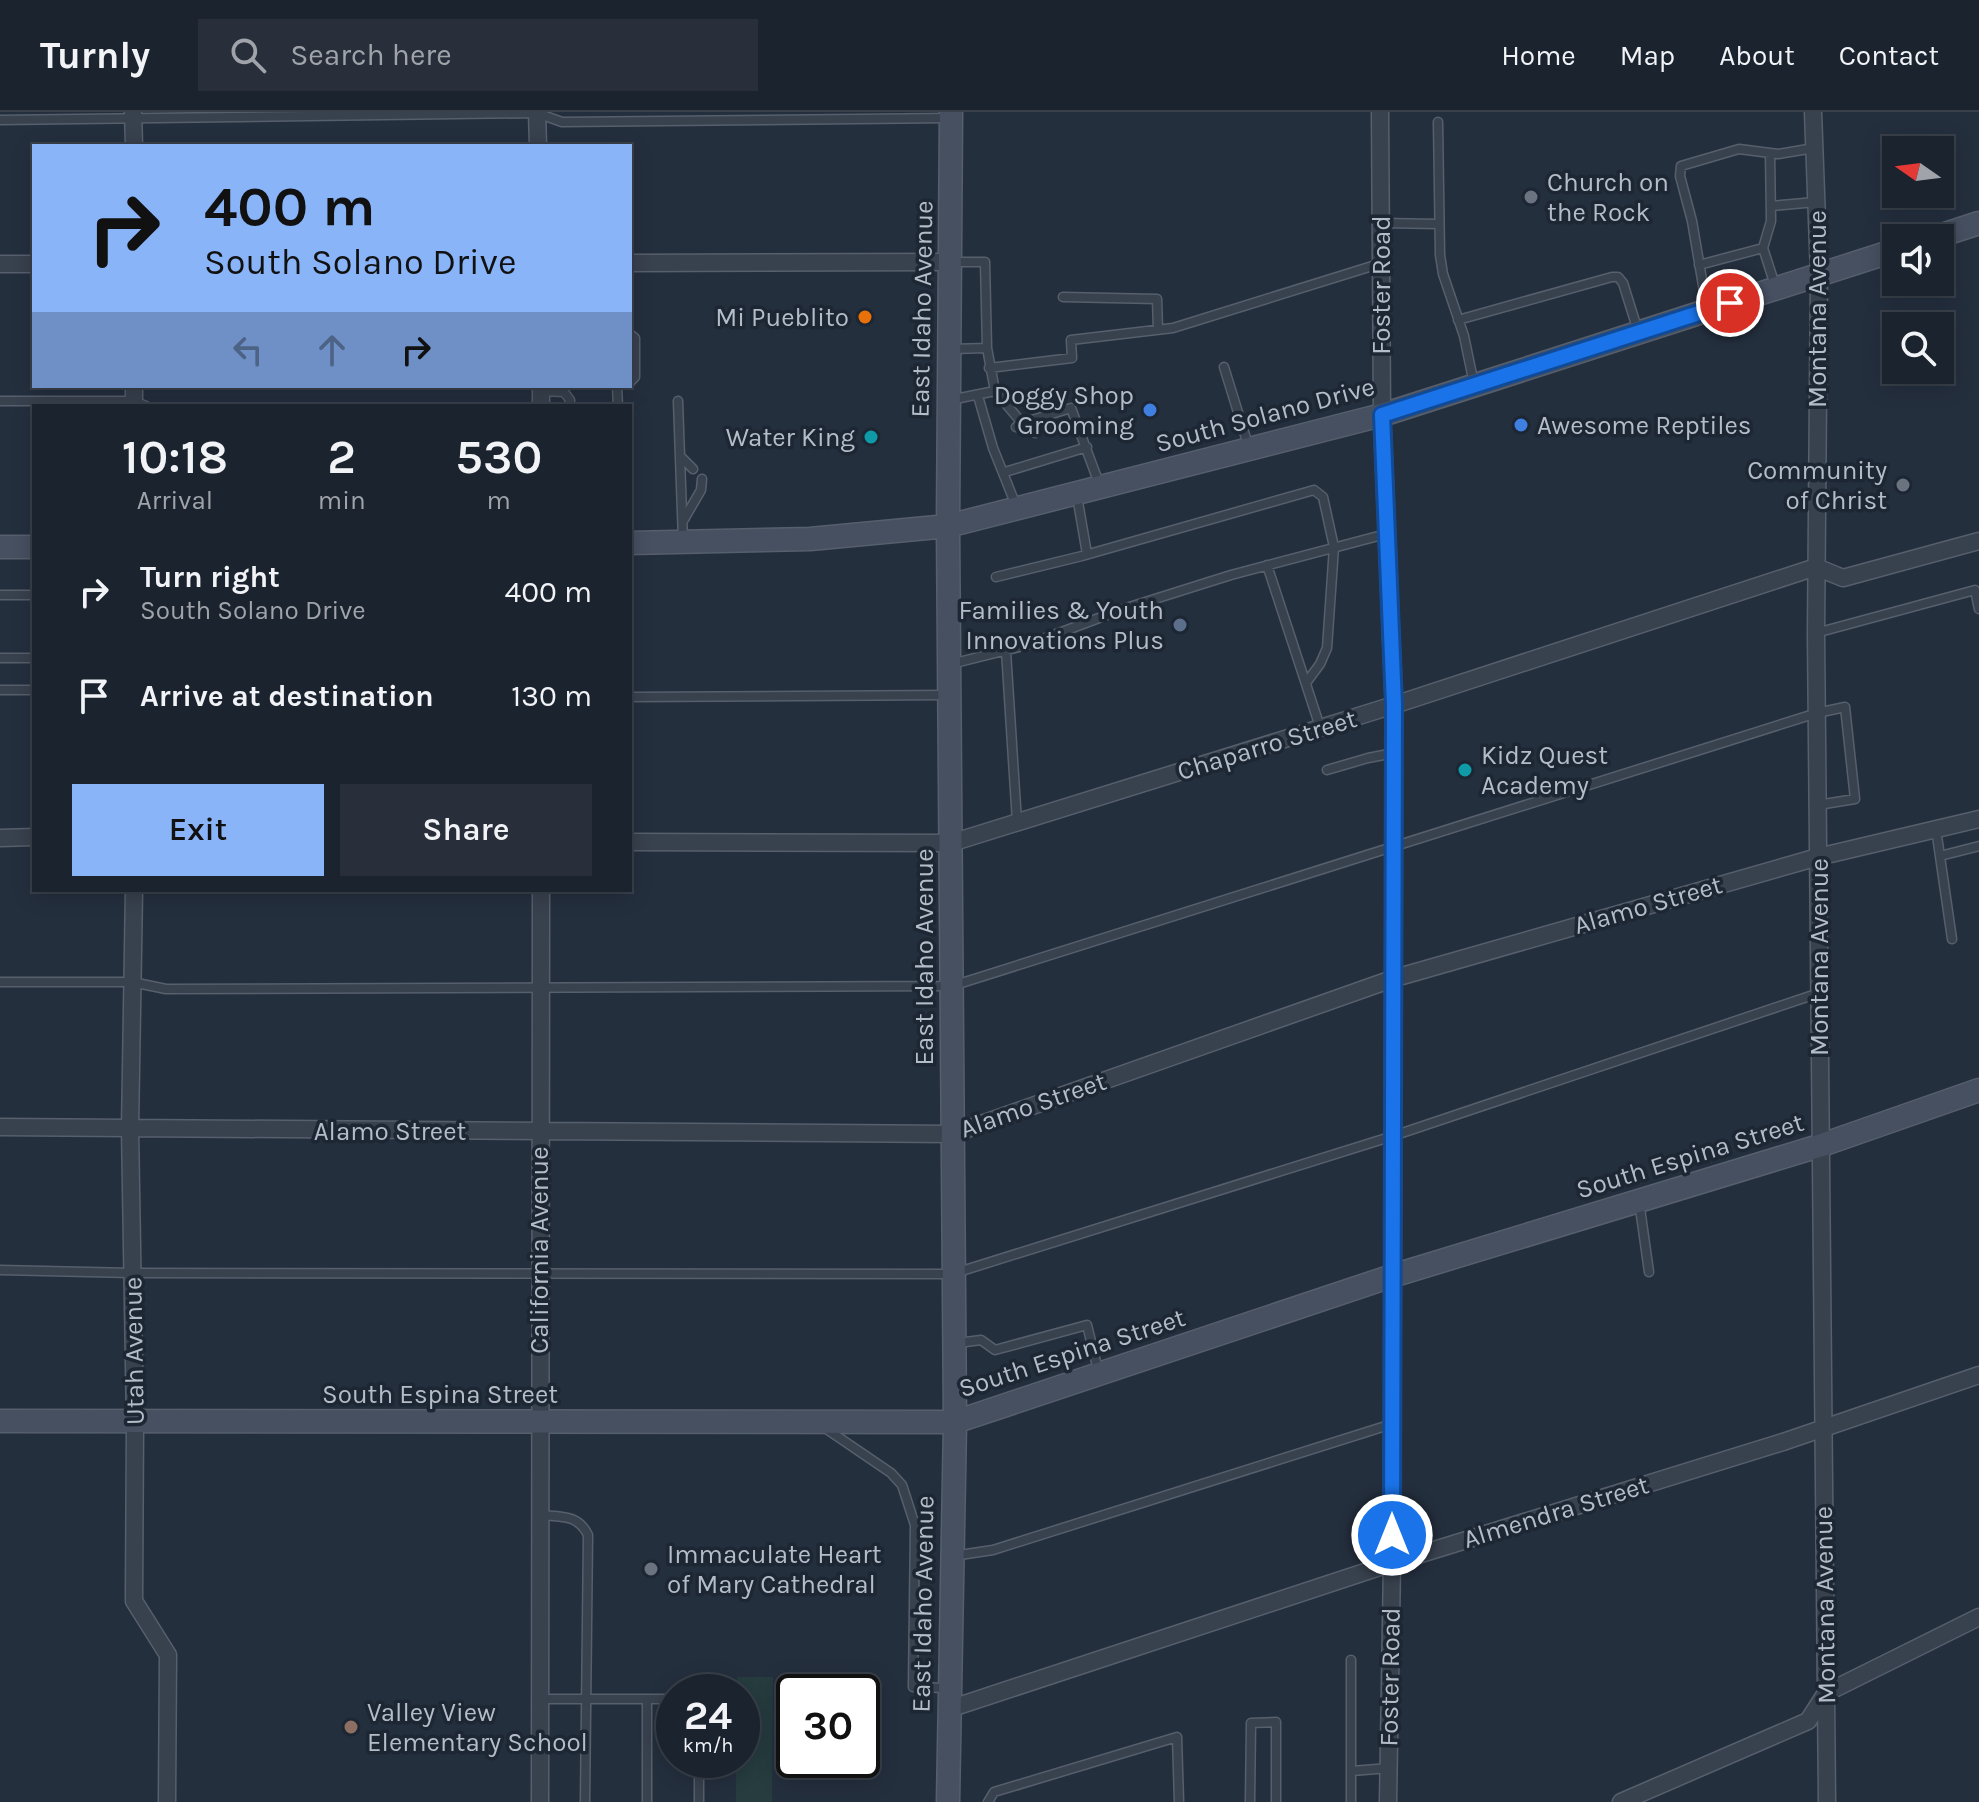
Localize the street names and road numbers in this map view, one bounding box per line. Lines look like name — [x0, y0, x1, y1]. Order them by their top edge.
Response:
street label: East Idaho Avenue — [905, 200, 939, 418]
street label: Montana Avenue — [1802, 210, 1833, 408]
street label: Foster Road — [1366, 215, 1397, 355]
street label: South Solano Drive — [1152, 371, 1378, 459]
street label: Chaparro Street — [1174, 703, 1361, 787]
street label: East Idaho Avenue — [909, 848, 940, 1066]
street label: Montana Avenue — [1804, 858, 1835, 1056]
street label: Alamo Street — [1570, 869, 1726, 941]
street label: Alamo Street — [956, 1065, 1110, 1144]
street label: South Espina Street — [1573, 1107, 1808, 1205]
street label: Alamo Street — [314, 1116, 467, 1147]
street label: California Avenue — [524, 1146, 555, 1354]
street label: Utah Avenue — [117, 1276, 151, 1426]
street label: South Espina Street — [955, 1302, 1189, 1404]
street label: South Espina Street — [322, 1379, 558, 1410]
street label: Almendra Street — [1460, 1469, 1653, 1555]
street label: East Idaho Avenue — [906, 1495, 940, 1713]
street label: Montana Avenue — [1808, 1506, 1842, 1704]
street label: Foster Road — [1373, 1607, 1407, 1747]

